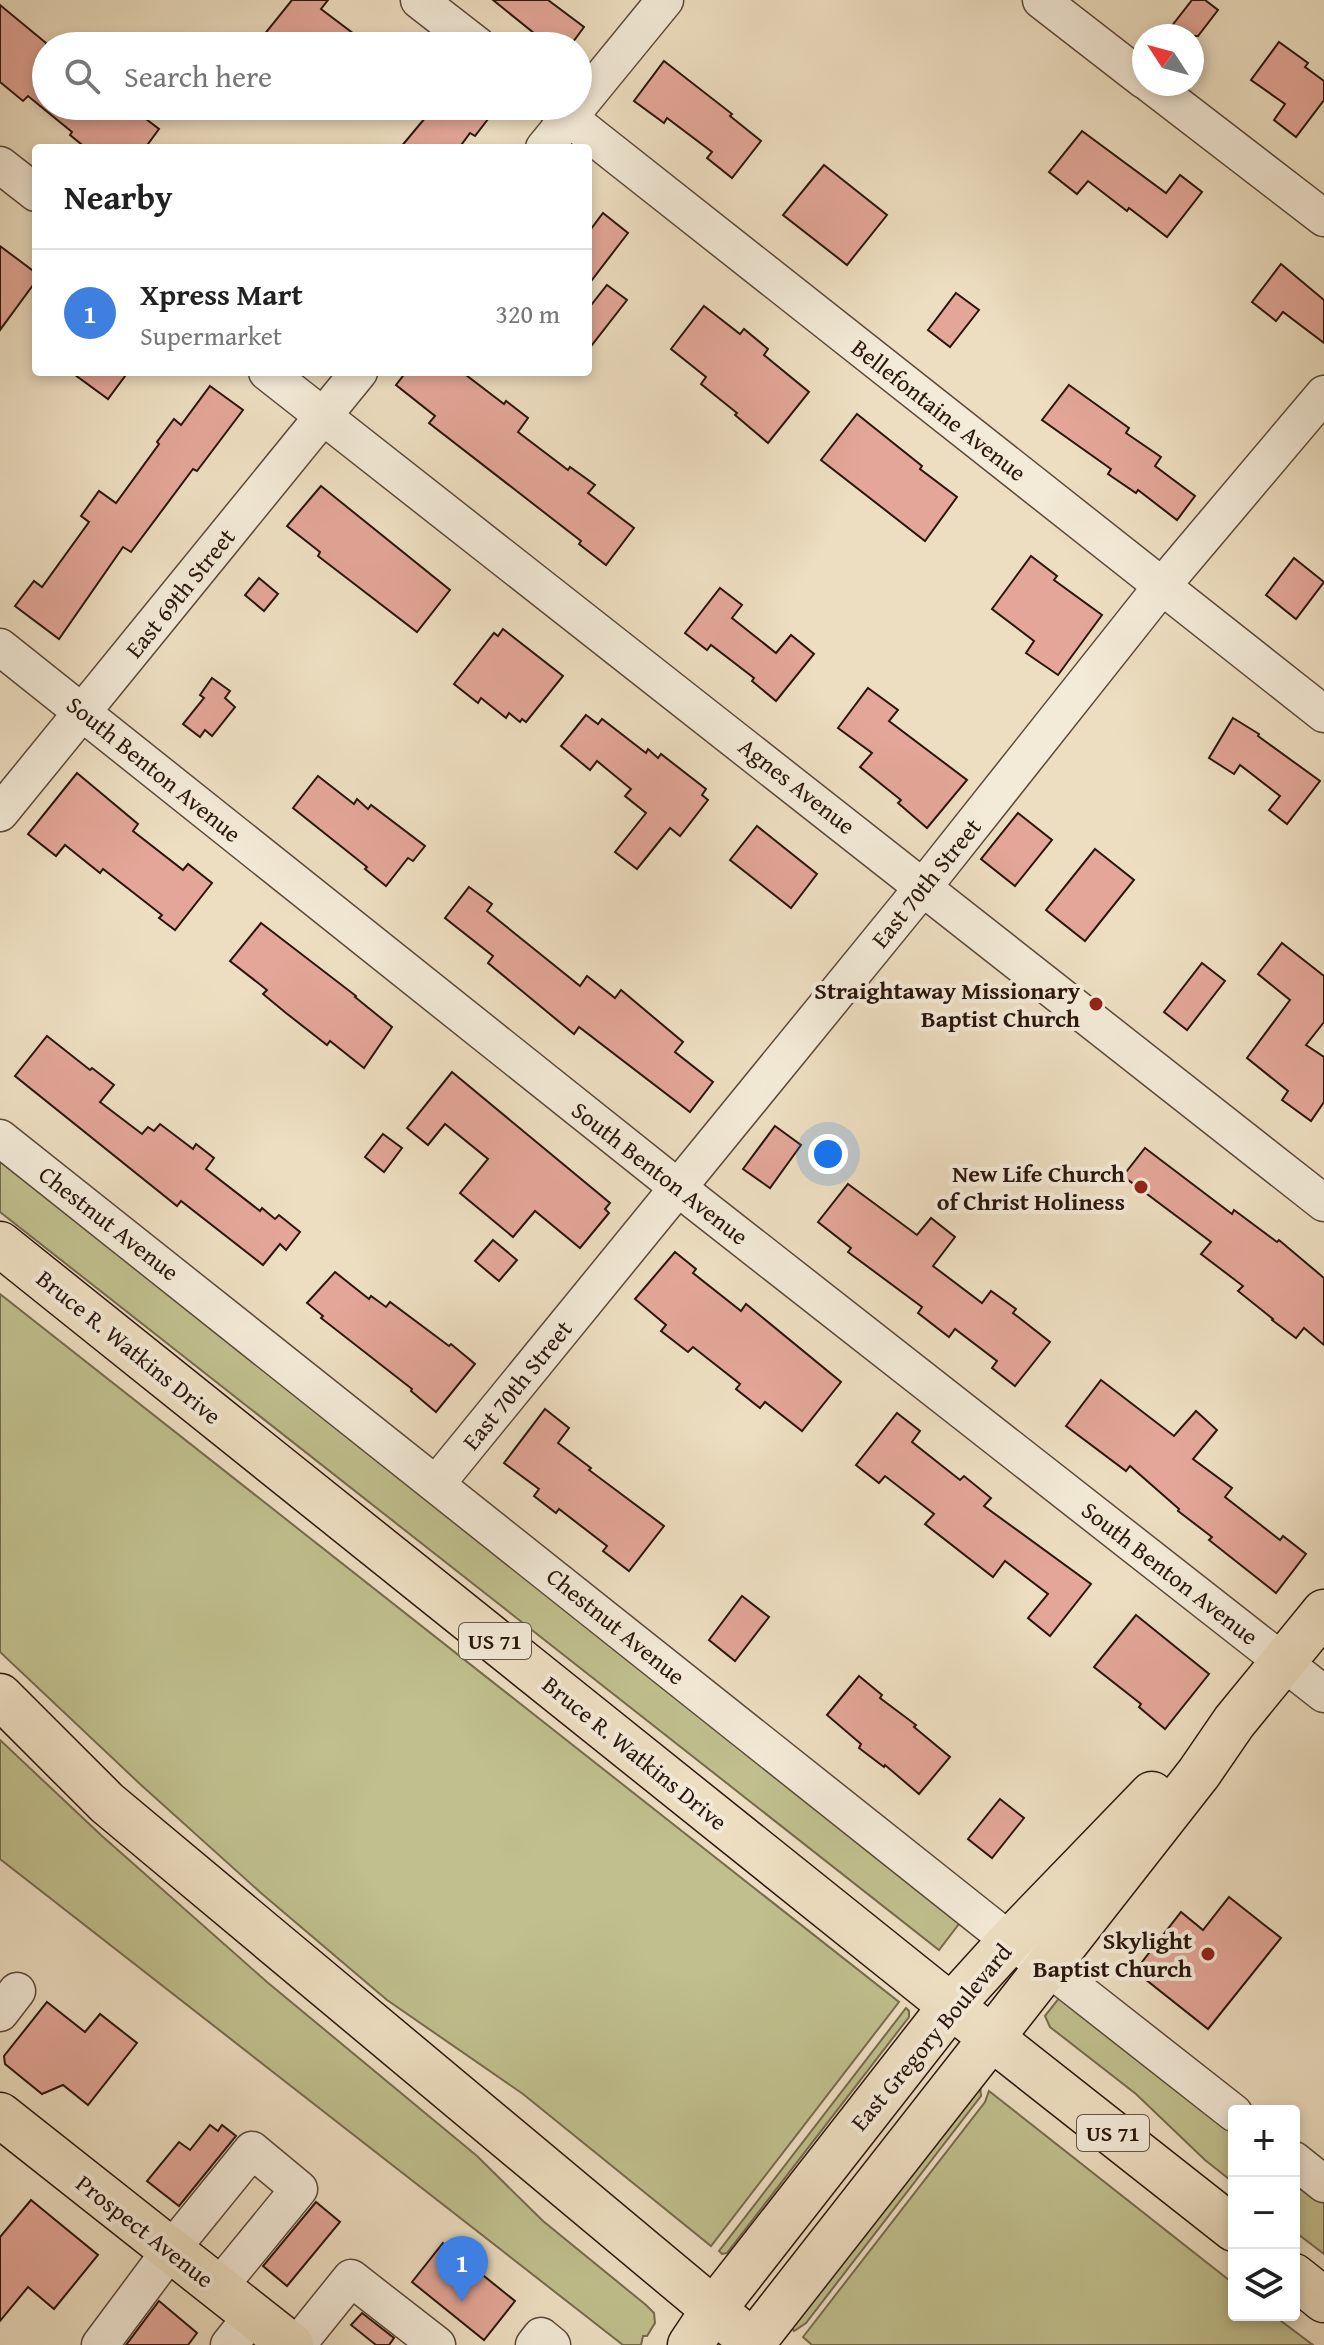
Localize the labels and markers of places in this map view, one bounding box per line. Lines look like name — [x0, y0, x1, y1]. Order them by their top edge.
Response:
place label: Straightaway Missionary Baptist Church — [814, 973, 1081, 1036]
marker: Straightaway Missionary Baptist Church — [1087, 995, 1105, 1013]
place label: New Life Church of Christ Holiness — [937, 1156, 1125, 1219]
marker: New Life Church of Christ Holiness — [1132, 1178, 1150, 1196]
place label: Skylight Baptist Church — [1033, 1923, 1192, 1986]
marker: Skylight Baptist Church — [1199, 1945, 1217, 1963]
pin: 1 — [436, 2236, 488, 2302]

